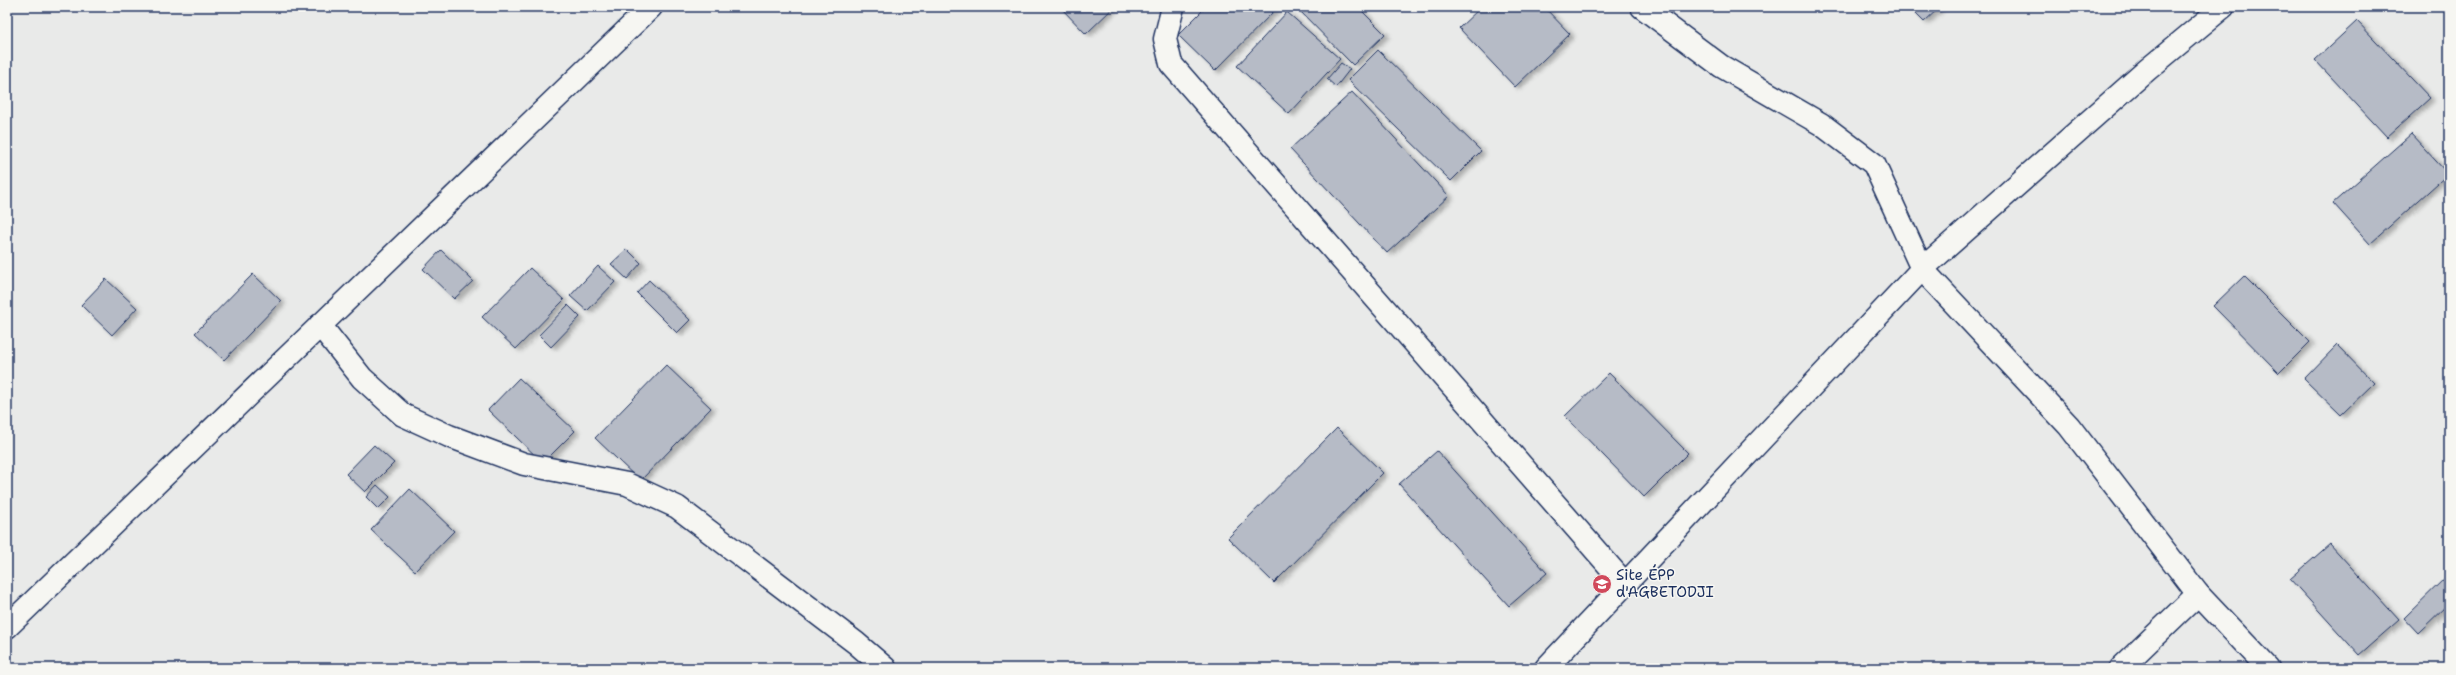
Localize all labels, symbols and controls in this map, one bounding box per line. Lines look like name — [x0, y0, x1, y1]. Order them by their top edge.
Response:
place label: Site ÉPP d'AGBETODJI — [1616, 564, 1714, 602]
school or university icon: Site ÉPP d'AGBETODJI — [1591, 573, 1613, 595]

